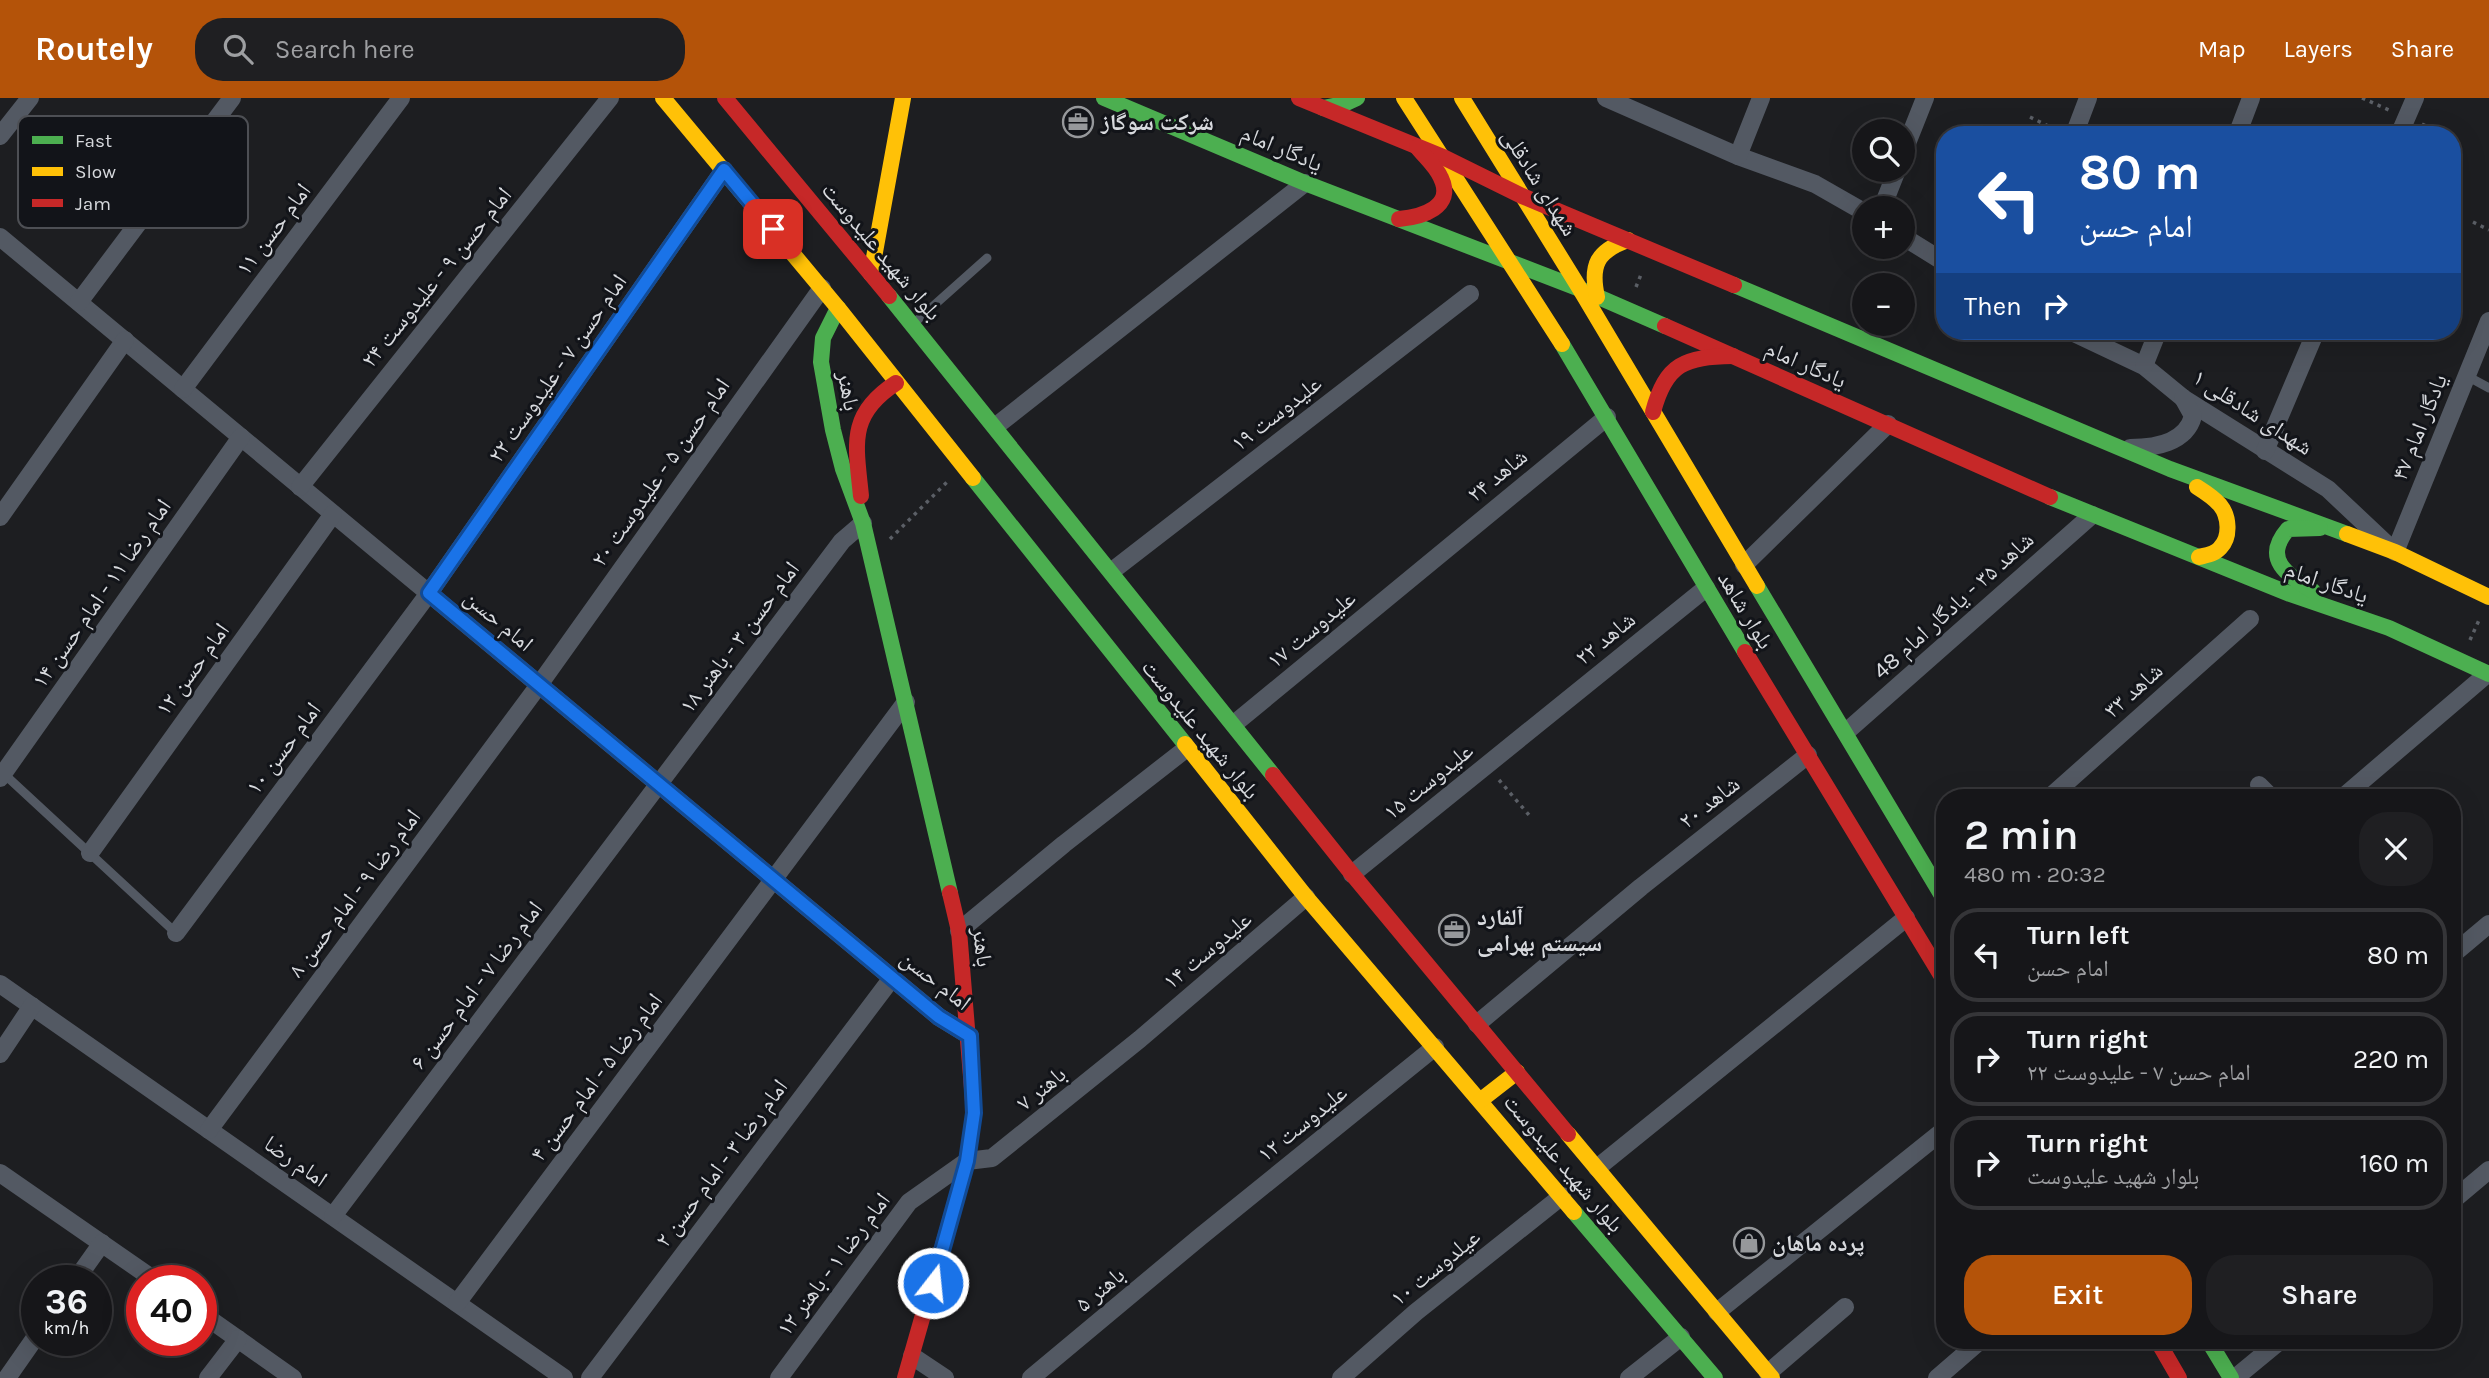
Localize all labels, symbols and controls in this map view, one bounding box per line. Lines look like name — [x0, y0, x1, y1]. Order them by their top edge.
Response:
search box — [195, 18, 685, 81]
text: Routely — [35, 30, 153, 68]
icon: search — [219, 30, 257, 68]
text: Search here — [275, 34, 415, 65]
text: Map — [2198, 35, 2246, 63]
text: Layers — [2284, 35, 2353, 63]
text: Share — [2391, 35, 2454, 63]
office icon: شرکت سوگاز — [1061, 105, 1095, 139]
place label: شرکت سوگاز — [1100, 109, 1214, 136]
legend — [18, 116, 248, 228]
street label: یادگار امام — [1236, 119, 1327, 180]
map controls — [1852, 119, 1915, 336]
button: search — [1852, 119, 1915, 182]
street label: شهدای شادقلی — [1496, 124, 1583, 241]
text: Fast — [75, 130, 112, 152]
text: 80 m — [2079, 144, 2201, 201]
icon: left — [1964, 154, 2055, 245]
text: Slow — [75, 161, 116, 183]
street label: بلوار شهید علیدوست — [816, 177, 947, 326]
street label: امام حسن ۱۱ — [230, 178, 318, 282]
street label: امام حسن ۹ - علیدوست ۲۴ — [355, 182, 519, 374]
text: Jam — [75, 193, 111, 215]
button: + — [1852, 196, 1915, 259]
pin — [743, 199, 803, 259]
text: امام حسن — [2079, 208, 2193, 245]
icon: arrive — [754, 210, 792, 248]
street label: امام حسن ۷ - علیدوست ۲۲ — [482, 269, 634, 469]
button: − — [1852, 273, 1915, 336]
icon: right — [2036, 287, 2074, 325]
text: Then — [1964, 291, 2022, 322]
street label: یادگار امام — [1760, 335, 1851, 396]
street label: شهدای شادقلی ۱ — [2188, 364, 2318, 461]
street label: باهنر — [832, 368, 865, 413]
street label: علیدوست ۱۹ — [1226, 370, 1327, 457]
street label: یادگار امام ۴۷ — [2386, 370, 2455, 485]
street label: امام حسن ۵ - علیدوست ۲۰ — [585, 373, 737, 573]
street label: شاهد ۲۴ — [1462, 443, 1533, 508]
street label: امام رضا ۱۱ - امام حسن ۱۴ — [26, 494, 178, 694]
street label: شاهد ۳۵ - یادگار امام 48 — [1867, 526, 2041, 686]
street label: امام حسن ۳ - باهنر ۱۸ — [674, 556, 807, 720]
street label: یادگار امام — [2281, 556, 2372, 611]
street label: بلوار شاهد — [1712, 566, 1779, 654]
street label: امام حسن — [457, 584, 539, 659]
street label: علیدوست ۱۷ — [1262, 584, 1361, 674]
street label: شاهد ۲۲ — [1570, 606, 1641, 671]
street label: امام حسن ۱۲ — [150, 618, 237, 722]
street label: بلوار شهید علیدوست — [1136, 654, 1265, 805]
street label: شاهد ۳۳ — [2098, 657, 2168, 724]
street label: امام حسن ۱۰ — [240, 697, 328, 801]
street label: علیدوست ۱۵ — [1378, 737, 1479, 826]
street label: شاهد ۲۰ — [1674, 770, 1745, 834]
street label: امام رضا ۹ - امام حسن ۸ — [282, 804, 428, 984]
text: 2 min — [1964, 810, 2079, 860]
button: close — [2359, 812, 2433, 886]
text: 480 m · 20:32 — [1964, 861, 2106, 888]
street label: امام رضا ۷ - امام حسن ۶ — [404, 896, 550, 1076]
place label: آلفارد سیستم بهرامی — [1477, 904, 1602, 959]
street label: علیدوست ۱۴ — [1158, 905, 1257, 995]
office icon: آلفارد سیستم بهرامی — [1437, 913, 1471, 947]
text: Turn left — [2027, 920, 2129, 951]
street label: باهنر — [967, 925, 998, 968]
icon: left — [1968, 936, 2006, 974]
text: 80 m — [2367, 940, 2429, 971]
street label: امام حسن — [894, 945, 976, 1018]
text: امام حسن — [2027, 955, 2109, 982]
street label: امام رضا ۵ - امام حسن ۴ — [524, 988, 670, 1168]
text: Turn right — [2027, 1024, 2148, 1055]
icon: right — [1968, 1040, 2006, 1078]
text: 220 m — [2353, 1044, 2429, 1075]
text: امام حسن ۷ - علیدوست ۲۲ — [2027, 1059, 2251, 1086]
street label: باهنر ۷ — [1011, 1060, 1071, 1116]
street label: امام رضا ۳ - امام حسن ۲ — [649, 1074, 795, 1254]
street label: علیدوست ۱۲ — [1252, 1079, 1353, 1168]
street label: بلوار شهید علیدوست — [1498, 1089, 1629, 1238]
text: Turn right — [2027, 1128, 2148, 1159]
street label: امام رضا — [258, 1130, 333, 1195]
icon: right — [1968, 1144, 2006, 1182]
text: 160 m — [2360, 1148, 2429, 1179]
text: بلوار شهید علیدوست — [2027, 1163, 2199, 1190]
street label: امام رضا ۱ - باهنر ۱۲ — [771, 1188, 898, 1342]
street label: عیلدوست ۱۰ — [1385, 1223, 1486, 1312]
shop icon: پرده ماهان — [1732, 1226, 1766, 1260]
place label: پرده ماهان — [1772, 1230, 1865, 1257]
position arrow — [896, 1246, 970, 1320]
button: Exit — [1964, 1255, 2192, 1335]
button: Share — [2206, 1255, 2433, 1335]
street label: باهنر ۵ — [1070, 1261, 1130, 1318]
speed limit sign: 40 — [126, 1265, 217, 1356]
text: 36 — [45, 1281, 88, 1322]
text: km/h — [44, 1317, 89, 1339]

